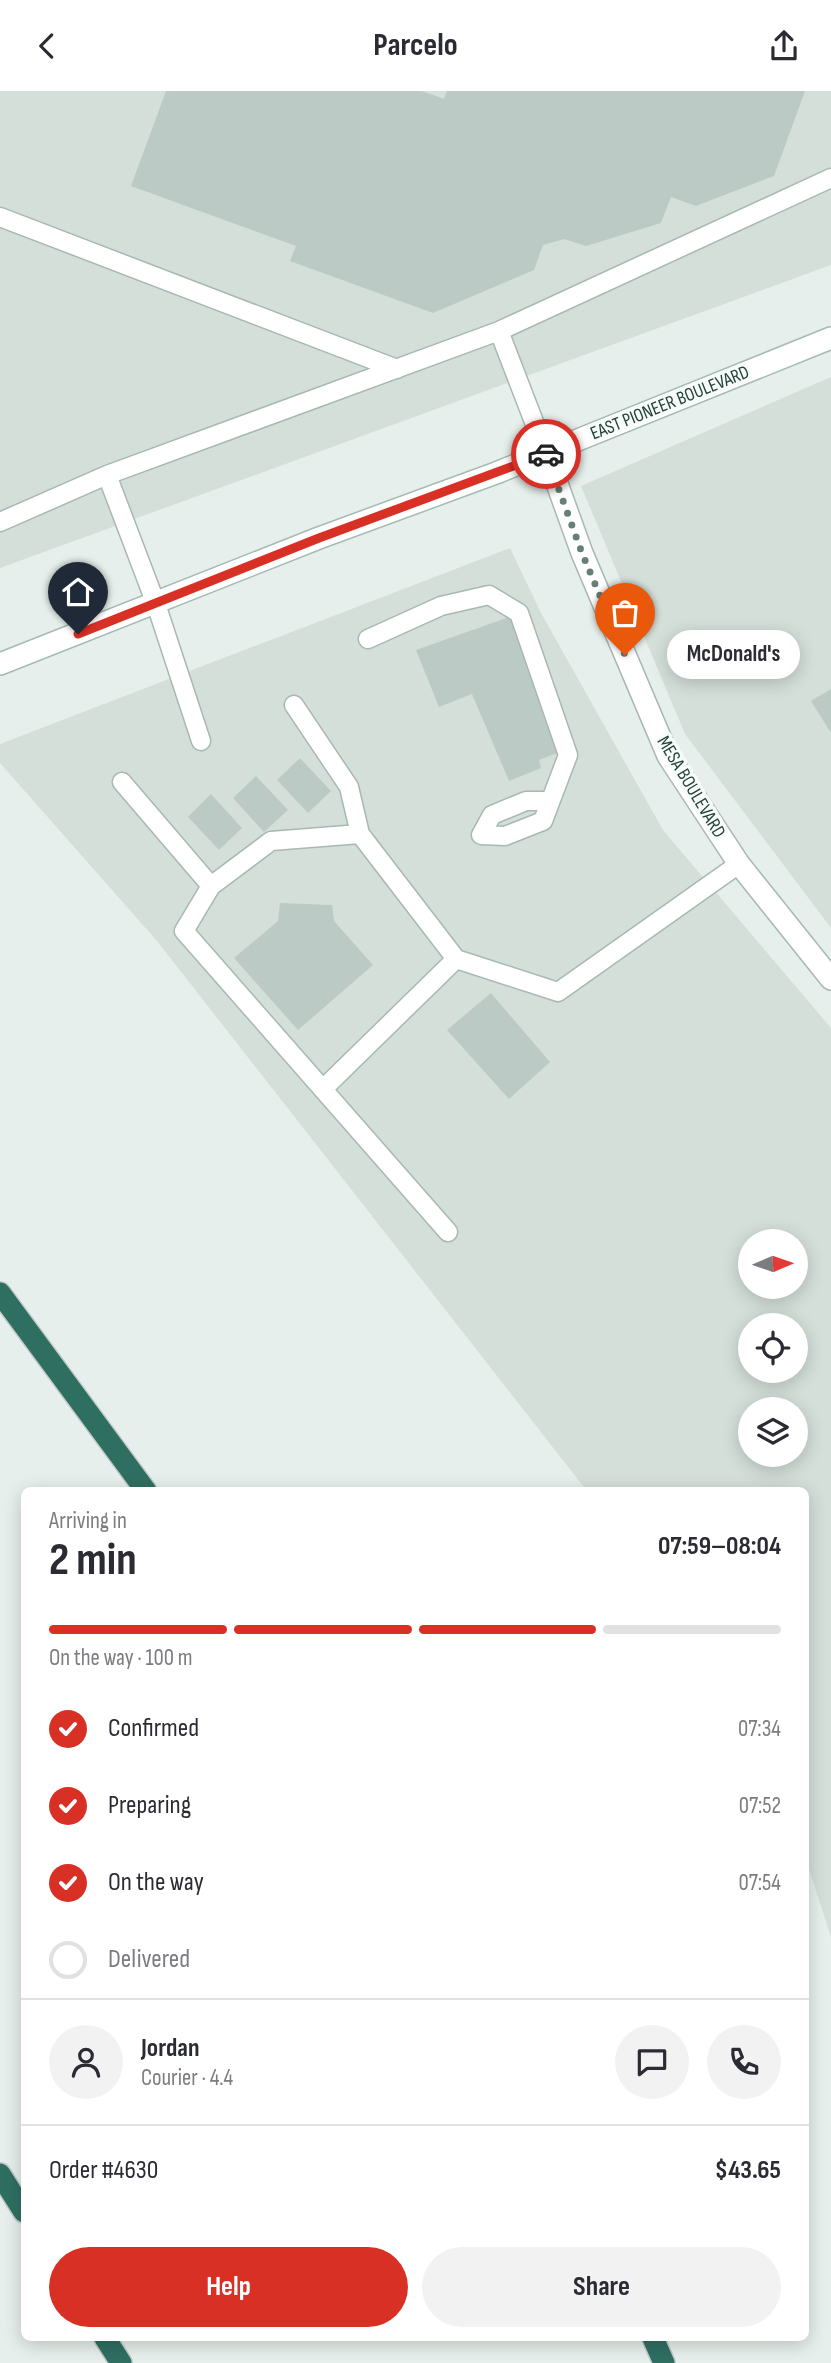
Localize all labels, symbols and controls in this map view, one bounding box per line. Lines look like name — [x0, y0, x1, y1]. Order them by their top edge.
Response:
text: Parcelo — [373, 26, 458, 65]
icon: back — [28, 27, 66, 65]
icon: share — [765, 27, 803, 65]
street label: EAST PIONEER BOULEVARD — [587, 361, 753, 445]
courier — [511, 419, 581, 489]
icon: car — [527, 435, 565, 473]
pin — [48, 562, 108, 634]
icon: home — [59, 573, 97, 611]
pin — [595, 583, 655, 655]
icon: bag — [606, 594, 644, 632]
callout: McDonald's — [667, 631, 800, 679]
text: McDonald's — [687, 640, 780, 668]
street label: MESA BOULEVARD — [652, 732, 730, 842]
north arrow — [738, 1229, 808, 1299]
map controls — [738, 1229, 808, 1467]
button: locate — [738, 1313, 808, 1383]
button: layers — [738, 1397, 808, 1467]
text: Arriving in — [49, 1507, 127, 1535]
text: 07:59–08:04 — [658, 1531, 781, 1562]
text: 2 min — [49, 1533, 137, 1588]
text: On the way · 100 m — [49, 1644, 193, 1672]
icon: check — [49, 1710, 87, 1748]
text: Confirmed — [108, 1713, 199, 1744]
text: 07:34 — [738, 1715, 781, 1743]
icon: check — [49, 1787, 87, 1825]
text: Preparing — [108, 1790, 191, 1821]
text: 07:52 — [739, 1792, 781, 1820]
icon: check — [49, 1864, 87, 1902]
text: On the way — [108, 1867, 204, 1898]
text: 07:54 — [738, 1869, 781, 1897]
text: Delivered — [108, 1944, 190, 1975]
button: person — [49, 2025, 123, 2099]
button: chat — [615, 2025, 689, 2099]
button: phone — [707, 2025, 781, 2099]
text: Jordan — [141, 2033, 199, 2064]
text: Courier · 4.4 — [141, 2064, 233, 2092]
text: Order #4630 — [49, 2155, 158, 2186]
text: $43.65 — [715, 2155, 781, 2186]
button: Help — [49, 2247, 408, 2327]
button: Share — [422, 2247, 781, 2327]

